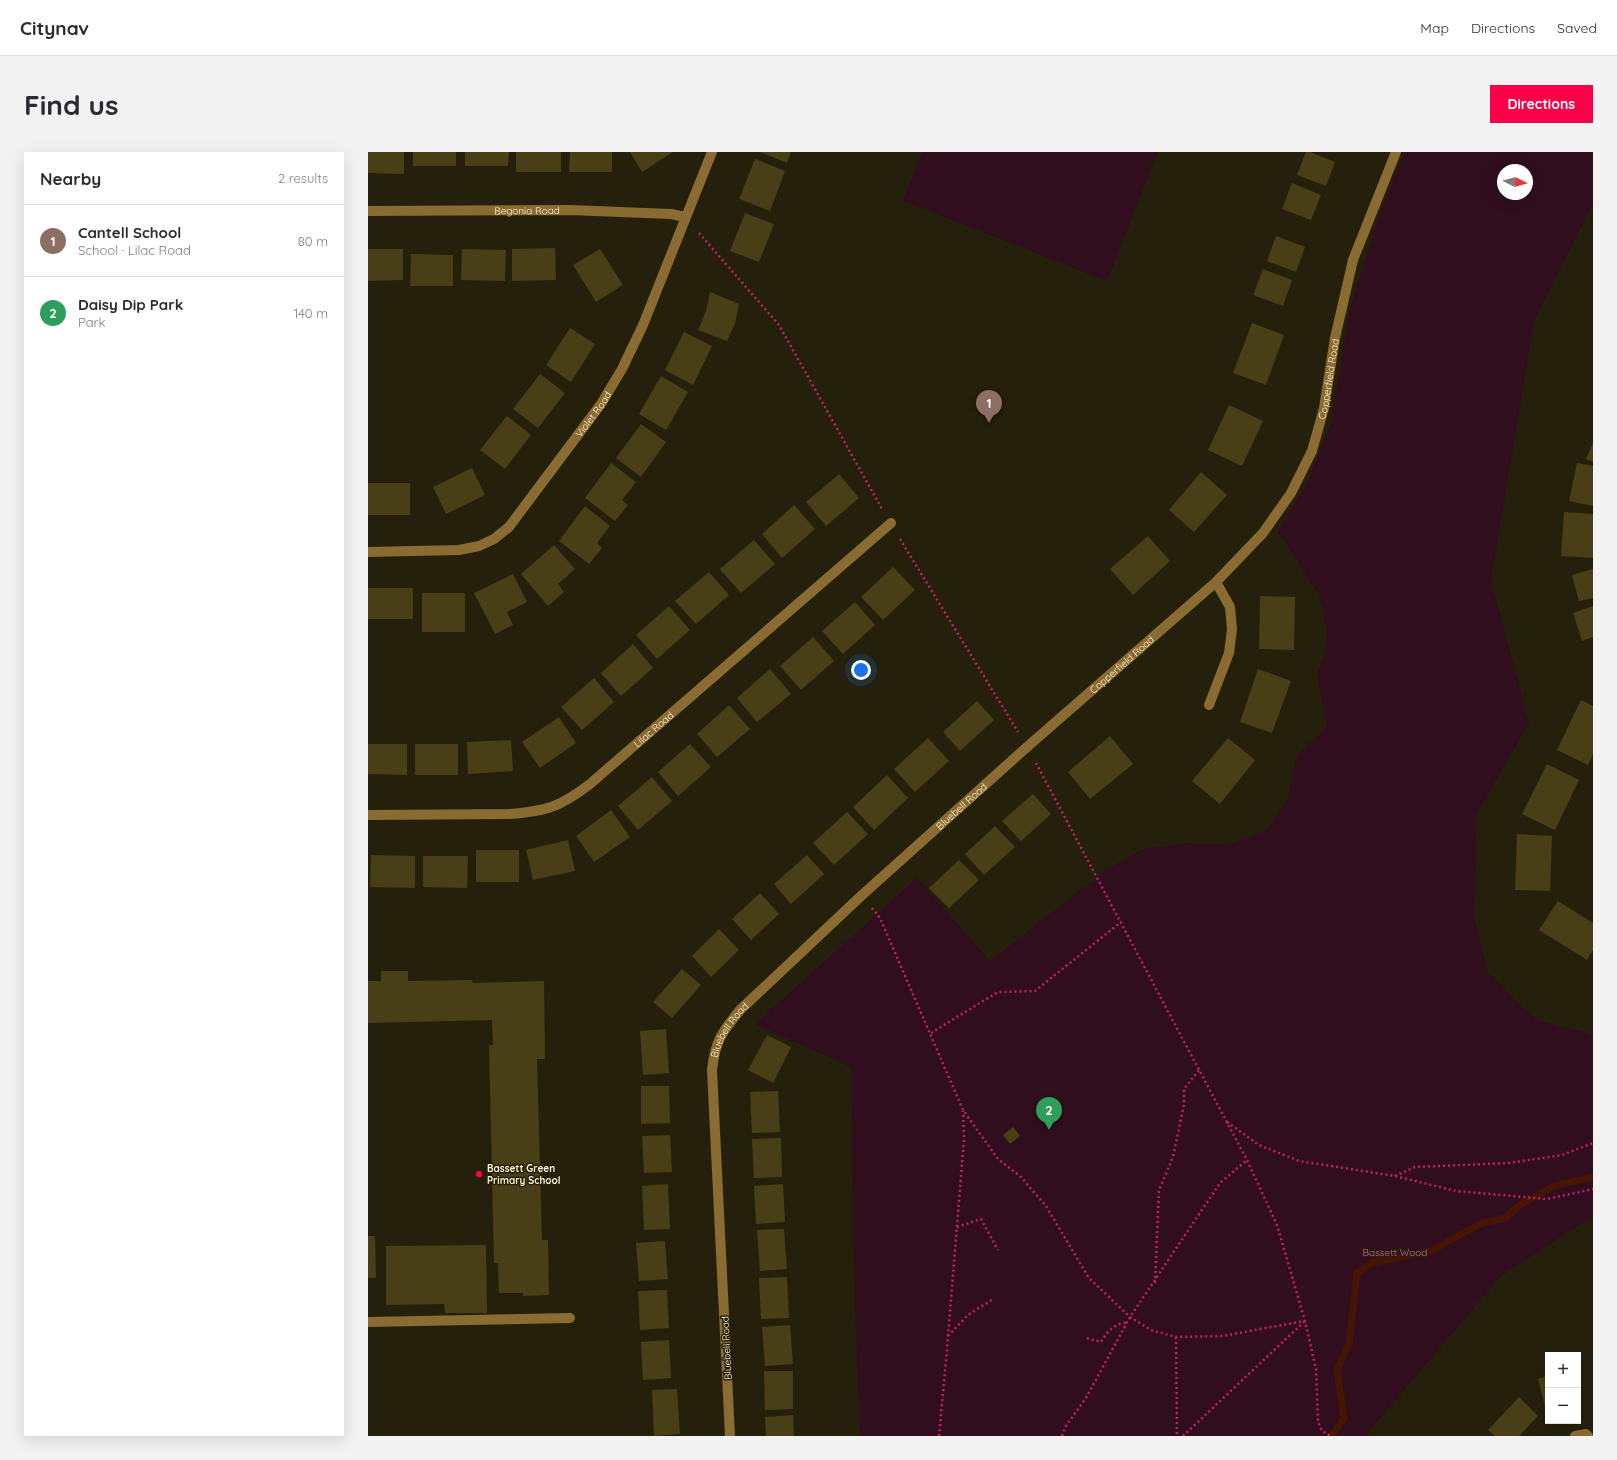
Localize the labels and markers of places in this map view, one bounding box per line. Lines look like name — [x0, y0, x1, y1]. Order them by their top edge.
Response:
pin: 1 — [976, 390, 1002, 423]
pin: 2 — [1036, 1097, 1062, 1130]
place label: Bassett Green Primary School — [487, 1162, 560, 1187]
marker: Bassett Green Primary School — [474, 1169, 484, 1179]

